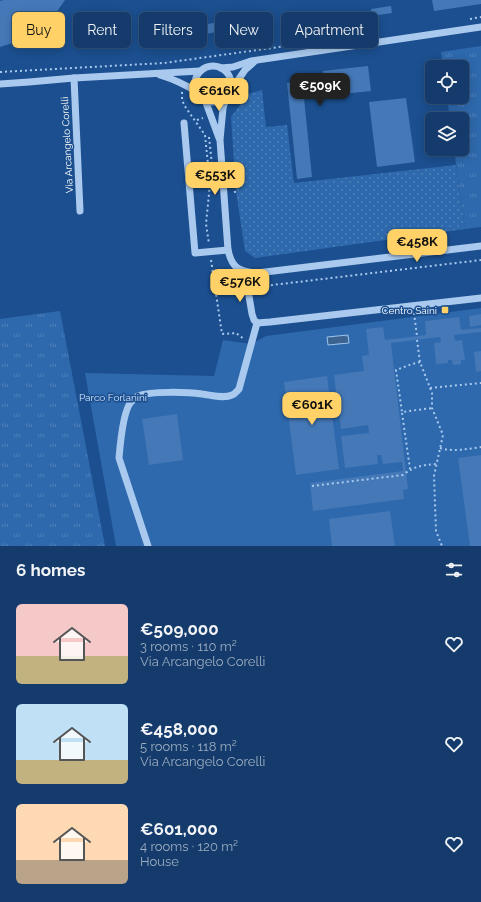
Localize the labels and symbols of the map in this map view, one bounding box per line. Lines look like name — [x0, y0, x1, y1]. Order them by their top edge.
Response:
pin: €509K — [292, 73, 348, 107]
pin: €616K — [191, 78, 247, 112]
street label: Via Arcangelo Corelli — [59, 97, 75, 193]
pin: €553K — [187, 162, 243, 196]
pin: €458K — [389, 229, 445, 263]
pin: €576K — [212, 269, 268, 303]
place label: Centro Saini — [382, 305, 437, 316]
marker: Centro Saini — [440, 305, 450, 315]
park label: Parco Forlanini — [79, 392, 147, 403]
pin: €601K — [284, 392, 340, 426]

